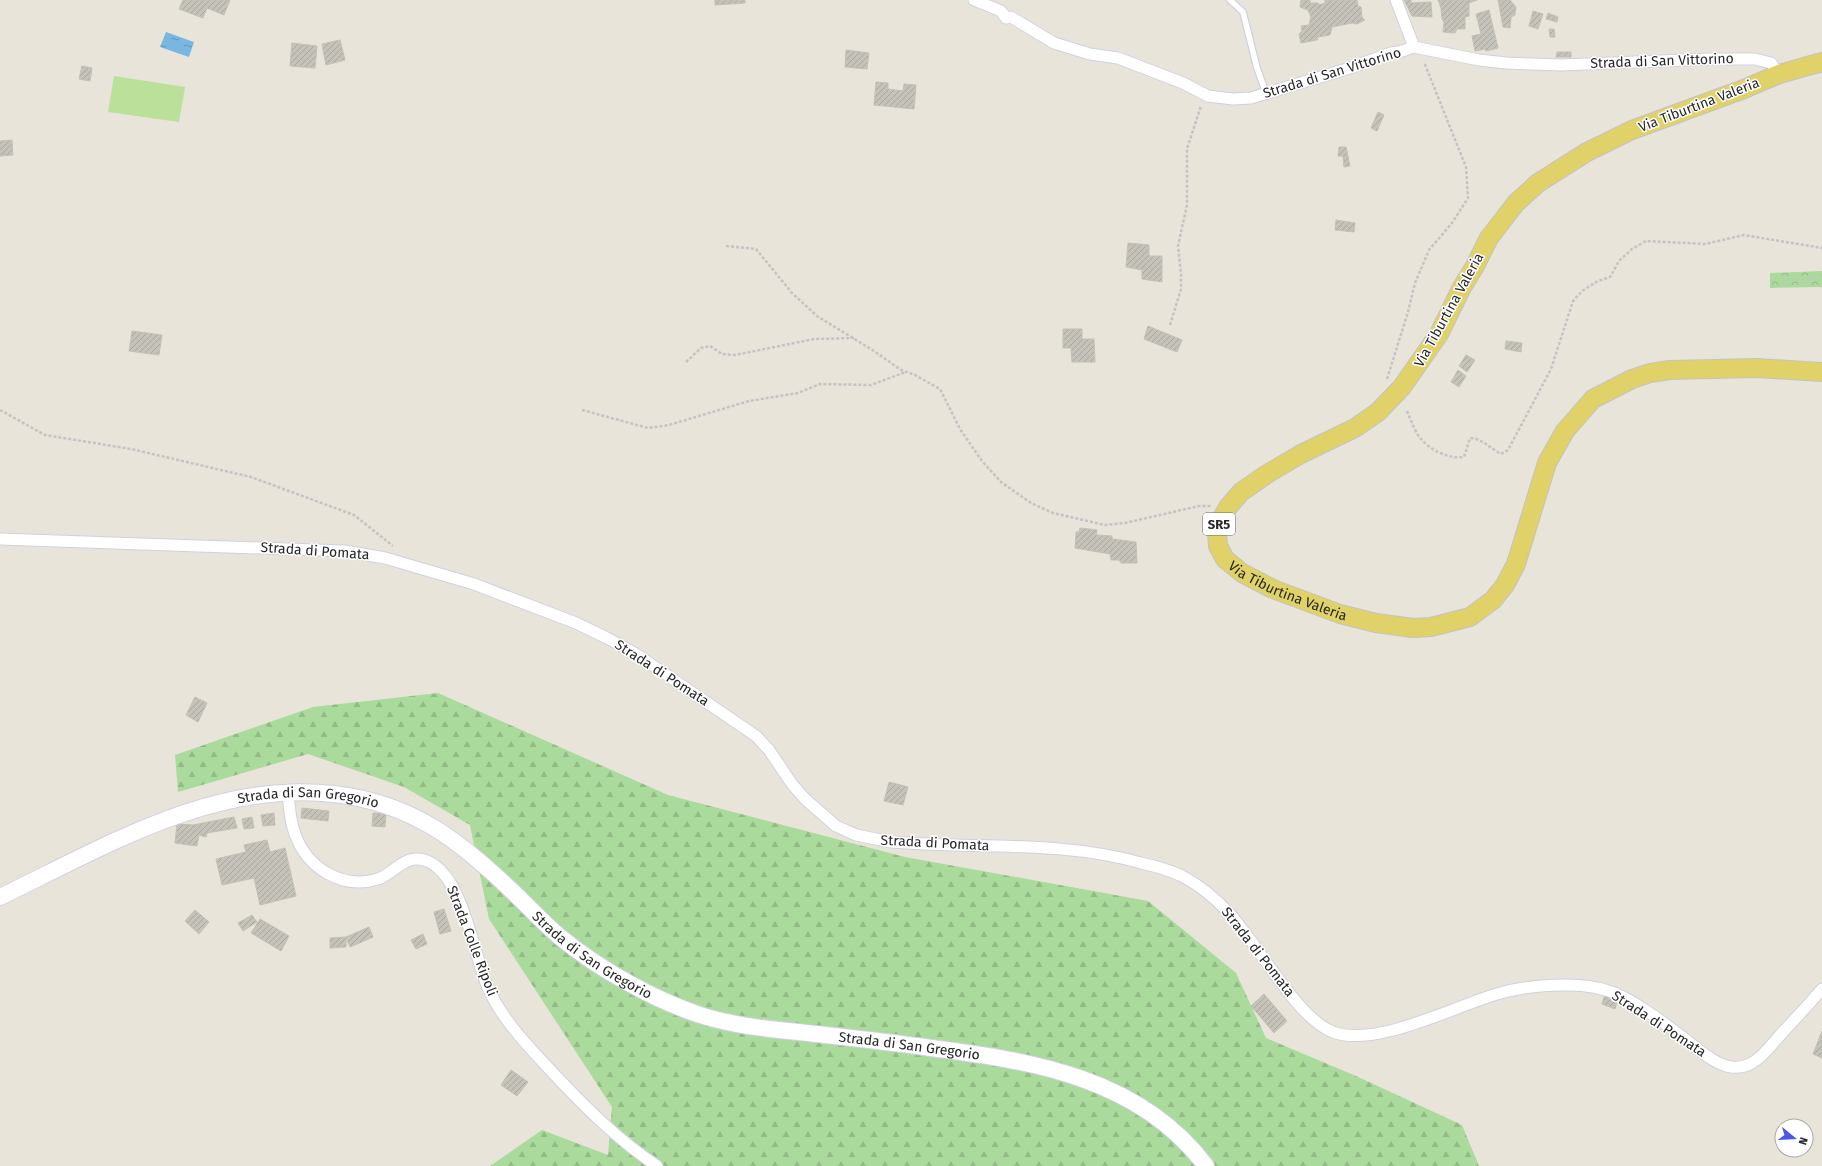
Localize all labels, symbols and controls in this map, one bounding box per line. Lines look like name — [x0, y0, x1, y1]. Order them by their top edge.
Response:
street label: Strada di San Vittorino — [1261, 44, 1403, 102]
street label: Strada di San Vittorino — [1590, 50, 1734, 72]
street label: Via Tiburtina Valeria — [1636, 74, 1762, 136]
street label: Via Tiburtina Valeria — [1411, 250, 1487, 370]
road number: SR5 — [1203, 513, 1235, 535]
street label: Strada di Pomata — [260, 539, 370, 563]
street label: Via Tiburtina Valeria — [1225, 557, 1349, 624]
street label: Strada di Pomata — [612, 636, 712, 710]
street label: Strada di San Gregorio — [236, 784, 381, 811]
street label: Strada di Pomata — [880, 832, 990, 854]
street label: Strada Colle Ripoli — [443, 883, 501, 999]
street label: Strada di Pomata — [1218, 904, 1298, 1000]
street label: Strada di San Gregorio — [529, 907, 655, 1002]
street label: Strada di Pomata — [1609, 987, 1709, 1061]
street label: Strada di San Gregorio — [838, 1028, 981, 1063]
north arrow — [1774, 1118, 1814, 1158]
text: N — [1796, 1135, 1810, 1146]

